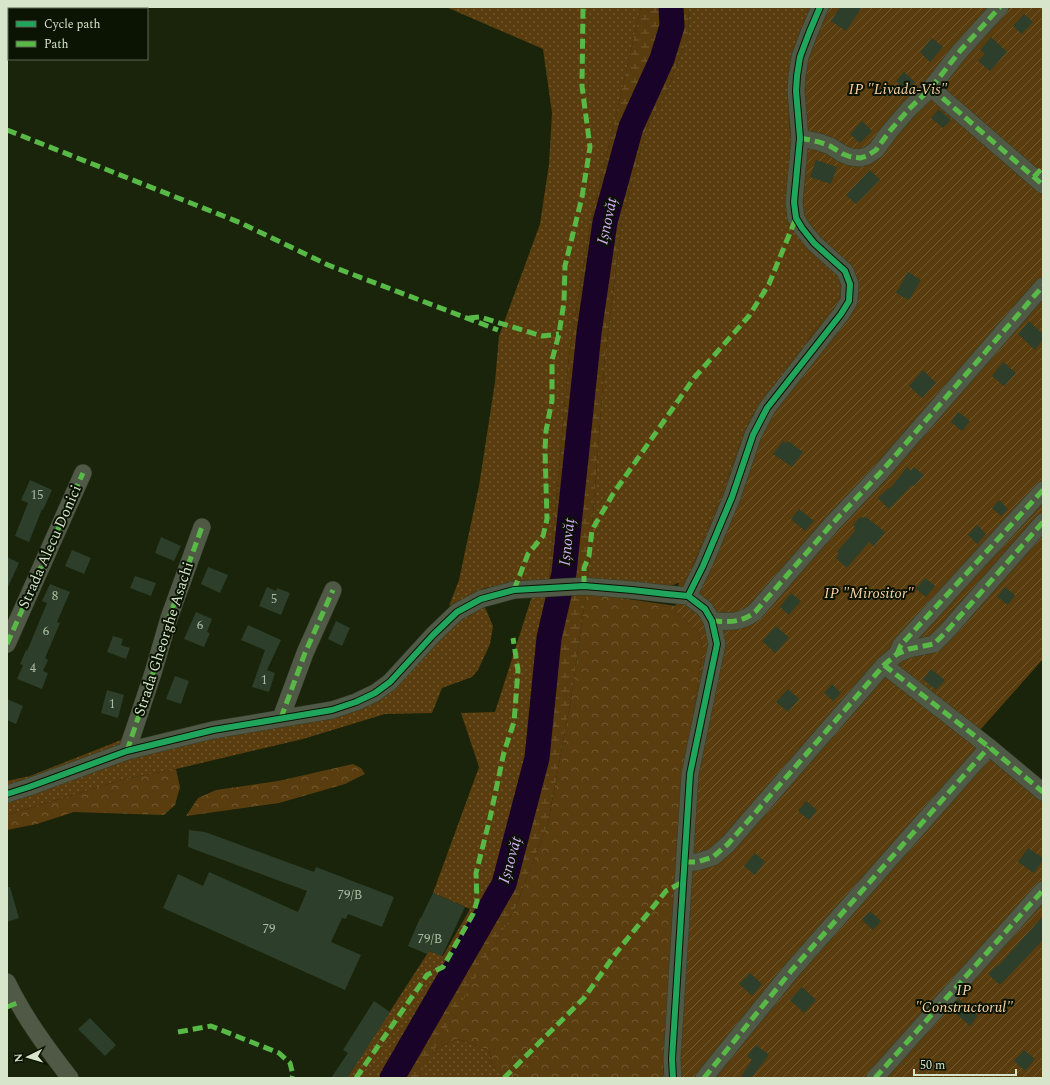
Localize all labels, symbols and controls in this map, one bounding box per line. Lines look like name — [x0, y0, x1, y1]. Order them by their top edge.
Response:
legend — [8, 8, 148, 60]
text: Cycle path — [44, 15, 101, 34]
text: Path — [44, 35, 69, 54]
park label: IP "Livada-Vis" — [849, 78, 948, 101]
water label: Ișnovăț — [590, 194, 624, 247]
street label: Strada Alecu Donici — [12, 481, 88, 613]
house number: 15 — [31, 485, 44, 505]
water label: Ișnovăț — [553, 516, 582, 567]
street label: Strada Gheorghe Asachi — [128, 559, 200, 719]
park label: IP "Mirositor" — [824, 582, 914, 605]
house number: 8 — [52, 586, 58, 606]
house number: 5 — [271, 589, 277, 609]
house number: 6 — [197, 615, 204, 635]
house number: 6 — [43, 621, 50, 641]
house number: 4 — [30, 658, 37, 678]
house number: 1 — [261, 670, 267, 690]
house number: 1 — [109, 694, 115, 714]
water label: Ișnovăț — [492, 833, 528, 886]
house number: 79/B — [338, 885, 362, 905]
house number: 79 — [263, 919, 276, 939]
house number: 79/B — [418, 929, 442, 949]
park label: IP "Constructorul" — [915, 979, 1013, 1019]
north arrow — [8, 1037, 48, 1077]
scale bar — [914, 1051, 1016, 1077]
text: N — [10, 1053, 27, 1063]
text: 50 m — [920, 1056, 945, 1075]

